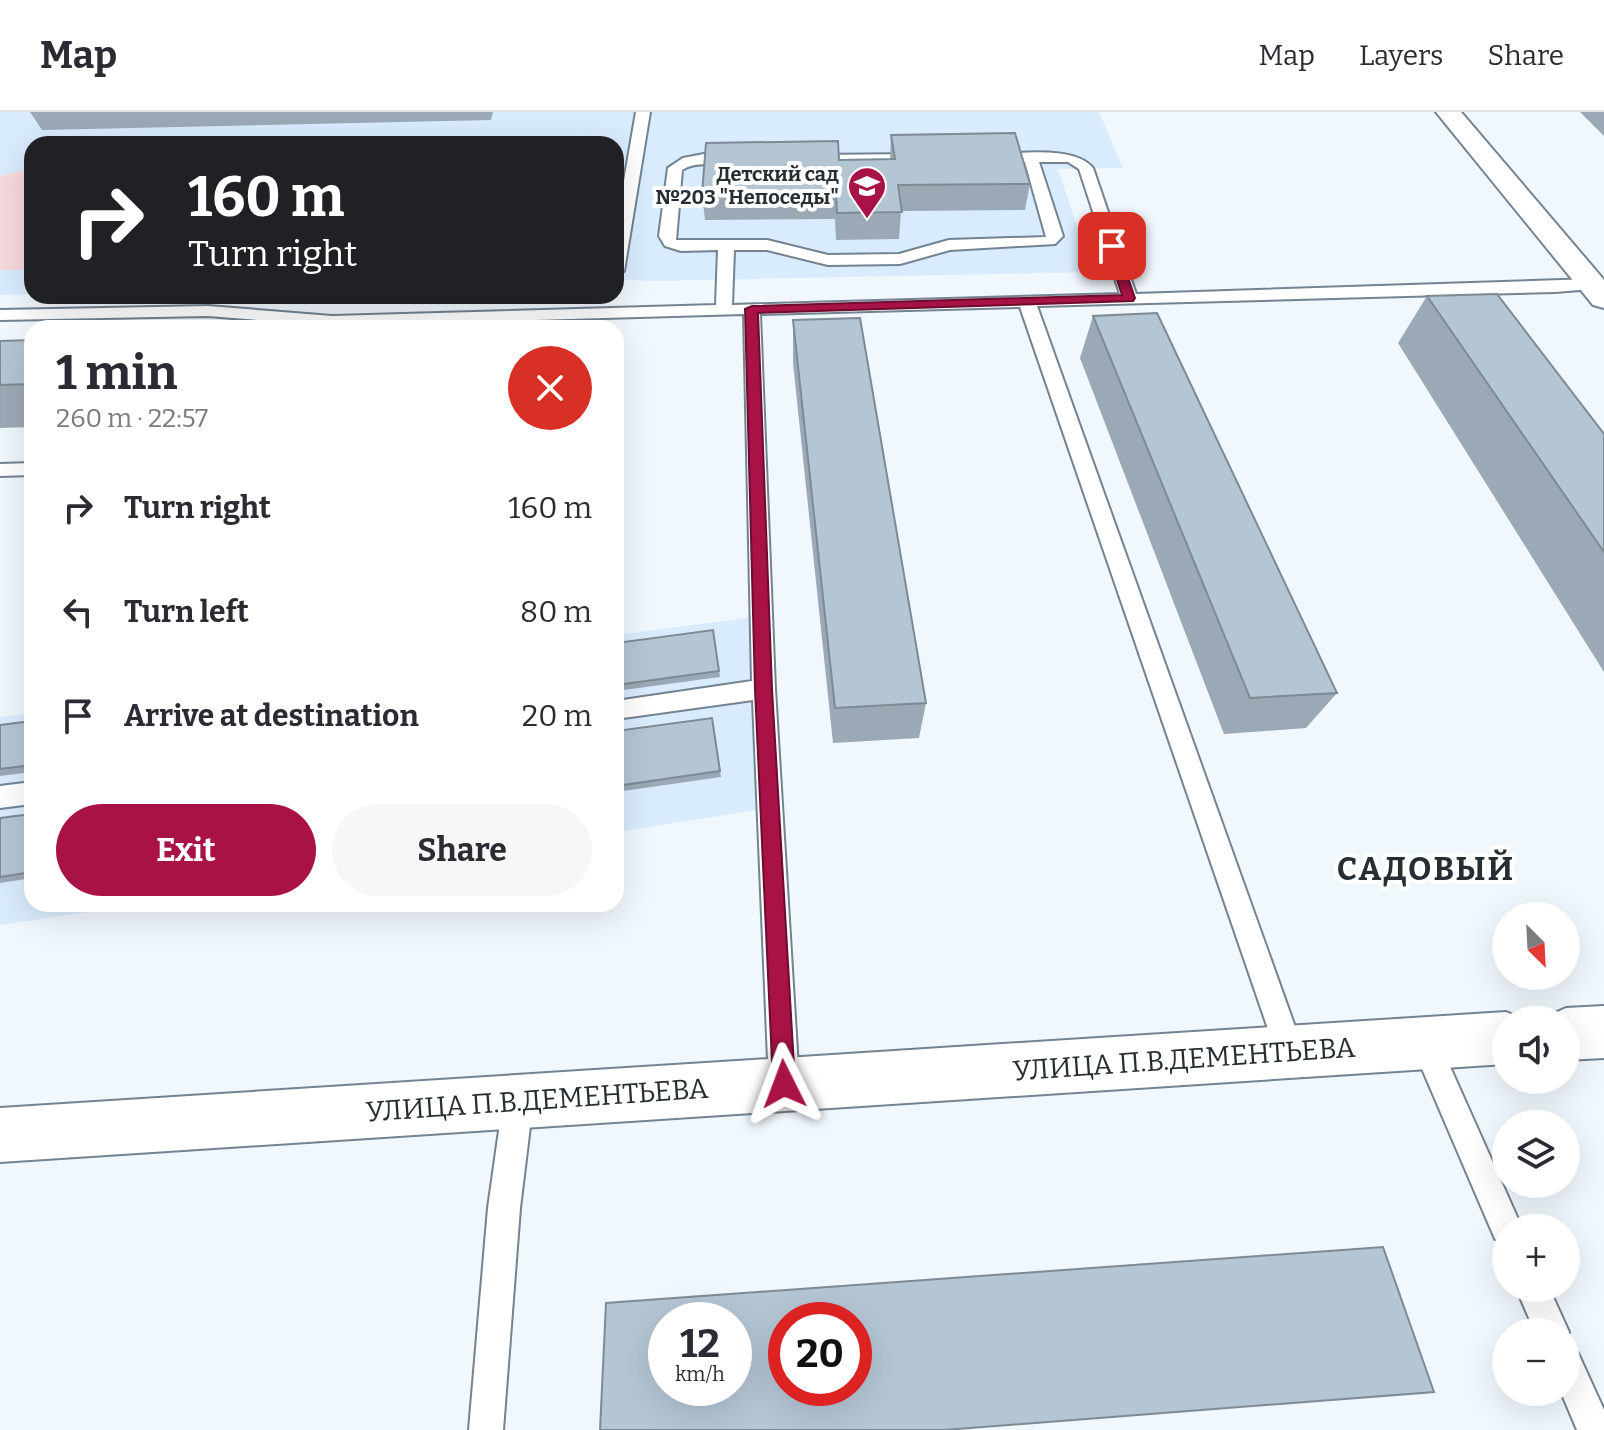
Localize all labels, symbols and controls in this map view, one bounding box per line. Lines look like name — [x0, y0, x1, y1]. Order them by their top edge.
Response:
text: Map — [40, 32, 117, 78]
text: Map — [1258, 39, 1315, 72]
text: Layers — [1359, 39, 1443, 72]
text: Share — [1487, 39, 1564, 72]
place label: Детский сад №203 "Непоседы" — [655, 162, 839, 209]
text: 160 m — [188, 164, 344, 231]
school or university icon: Детский сад №203 "Непоседы" — [846, 165, 888, 220]
icon: right — [56, 168, 160, 272]
pin — [1078, 212, 1146, 280]
icon: arrive — [1090, 224, 1134, 268]
text: Turn right — [188, 232, 357, 276]
text: 1 min — [56, 344, 177, 402]
button: close — [508, 346, 592, 430]
text: 260 m · 22:57 — [56, 403, 208, 434]
icon: right — [56, 486, 100, 530]
text: Turn right — [124, 490, 271, 526]
text: 160 m — [508, 490, 592, 526]
icon: left — [56, 590, 100, 634]
text: Turn left — [124, 594, 249, 630]
text: 80 m — [520, 594, 592, 630]
icon: arrive — [56, 694, 100, 738]
text: Arrive at destination — [124, 698, 419, 734]
text: 20 m — [522, 698, 592, 734]
button: Exit — [56, 804, 316, 896]
button: Share — [332, 804, 592, 896]
district label: САДОВЫЙ — [1337, 849, 1515, 888]
north arrow — [1492, 902, 1580, 990]
map controls — [1492, 902, 1580, 1406]
button: sound — [1492, 1006, 1580, 1094]
street label: УЛИЦА П.В.ДЕМЕНТЬЕВА — [1012, 1031, 1356, 1087]
position arrow — [742, 1042, 826, 1126]
street label: УЛИЦА П.В.ДЕМЕНТЬЕВА — [365, 1072, 709, 1128]
button: layers — [1492, 1110, 1580, 1198]
button: + — [1492, 1214, 1580, 1302]
speed limit sign: 20 — [768, 1302, 872, 1406]
button: − — [1492, 1318, 1580, 1406]
text: 12 — [680, 1320, 720, 1368]
text: km/h — [675, 1362, 725, 1386]

